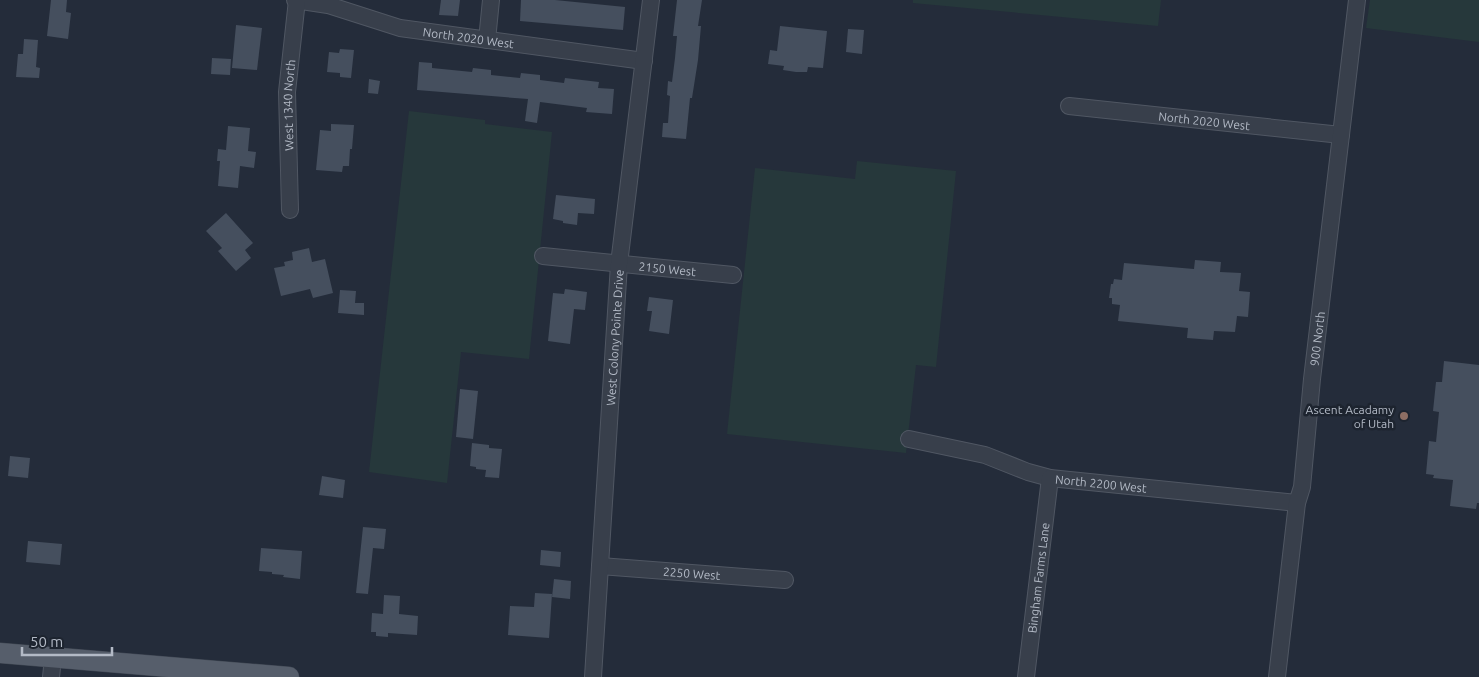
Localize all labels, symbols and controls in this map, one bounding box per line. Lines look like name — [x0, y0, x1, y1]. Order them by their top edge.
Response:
street label: North 2020 West — [422, 25, 515, 50]
street label: West 1340 North — [280, 59, 297, 151]
street label: North 2020 West — [1158, 109, 1251, 132]
street label: 2150 West — [638, 259, 697, 278]
street label: West Colony Pointe Drive — [604, 269, 625, 406]
street label: 900 North — [1307, 311, 1326, 367]
place label: Ascent Acadamy of Utah — [1306, 403, 1394, 430]
marker: Ascent Acadamy of Utah — [1398, 410, 1410, 422]
street label: North 2200 West — [1055, 472, 1148, 494]
street label: Bingham Farms Lane — [1025, 522, 1051, 634]
street label: 2250 West — [663, 564, 721, 582]
scale bar — [22, 624, 112, 656]
text: 50 m — [30, 633, 63, 650]

